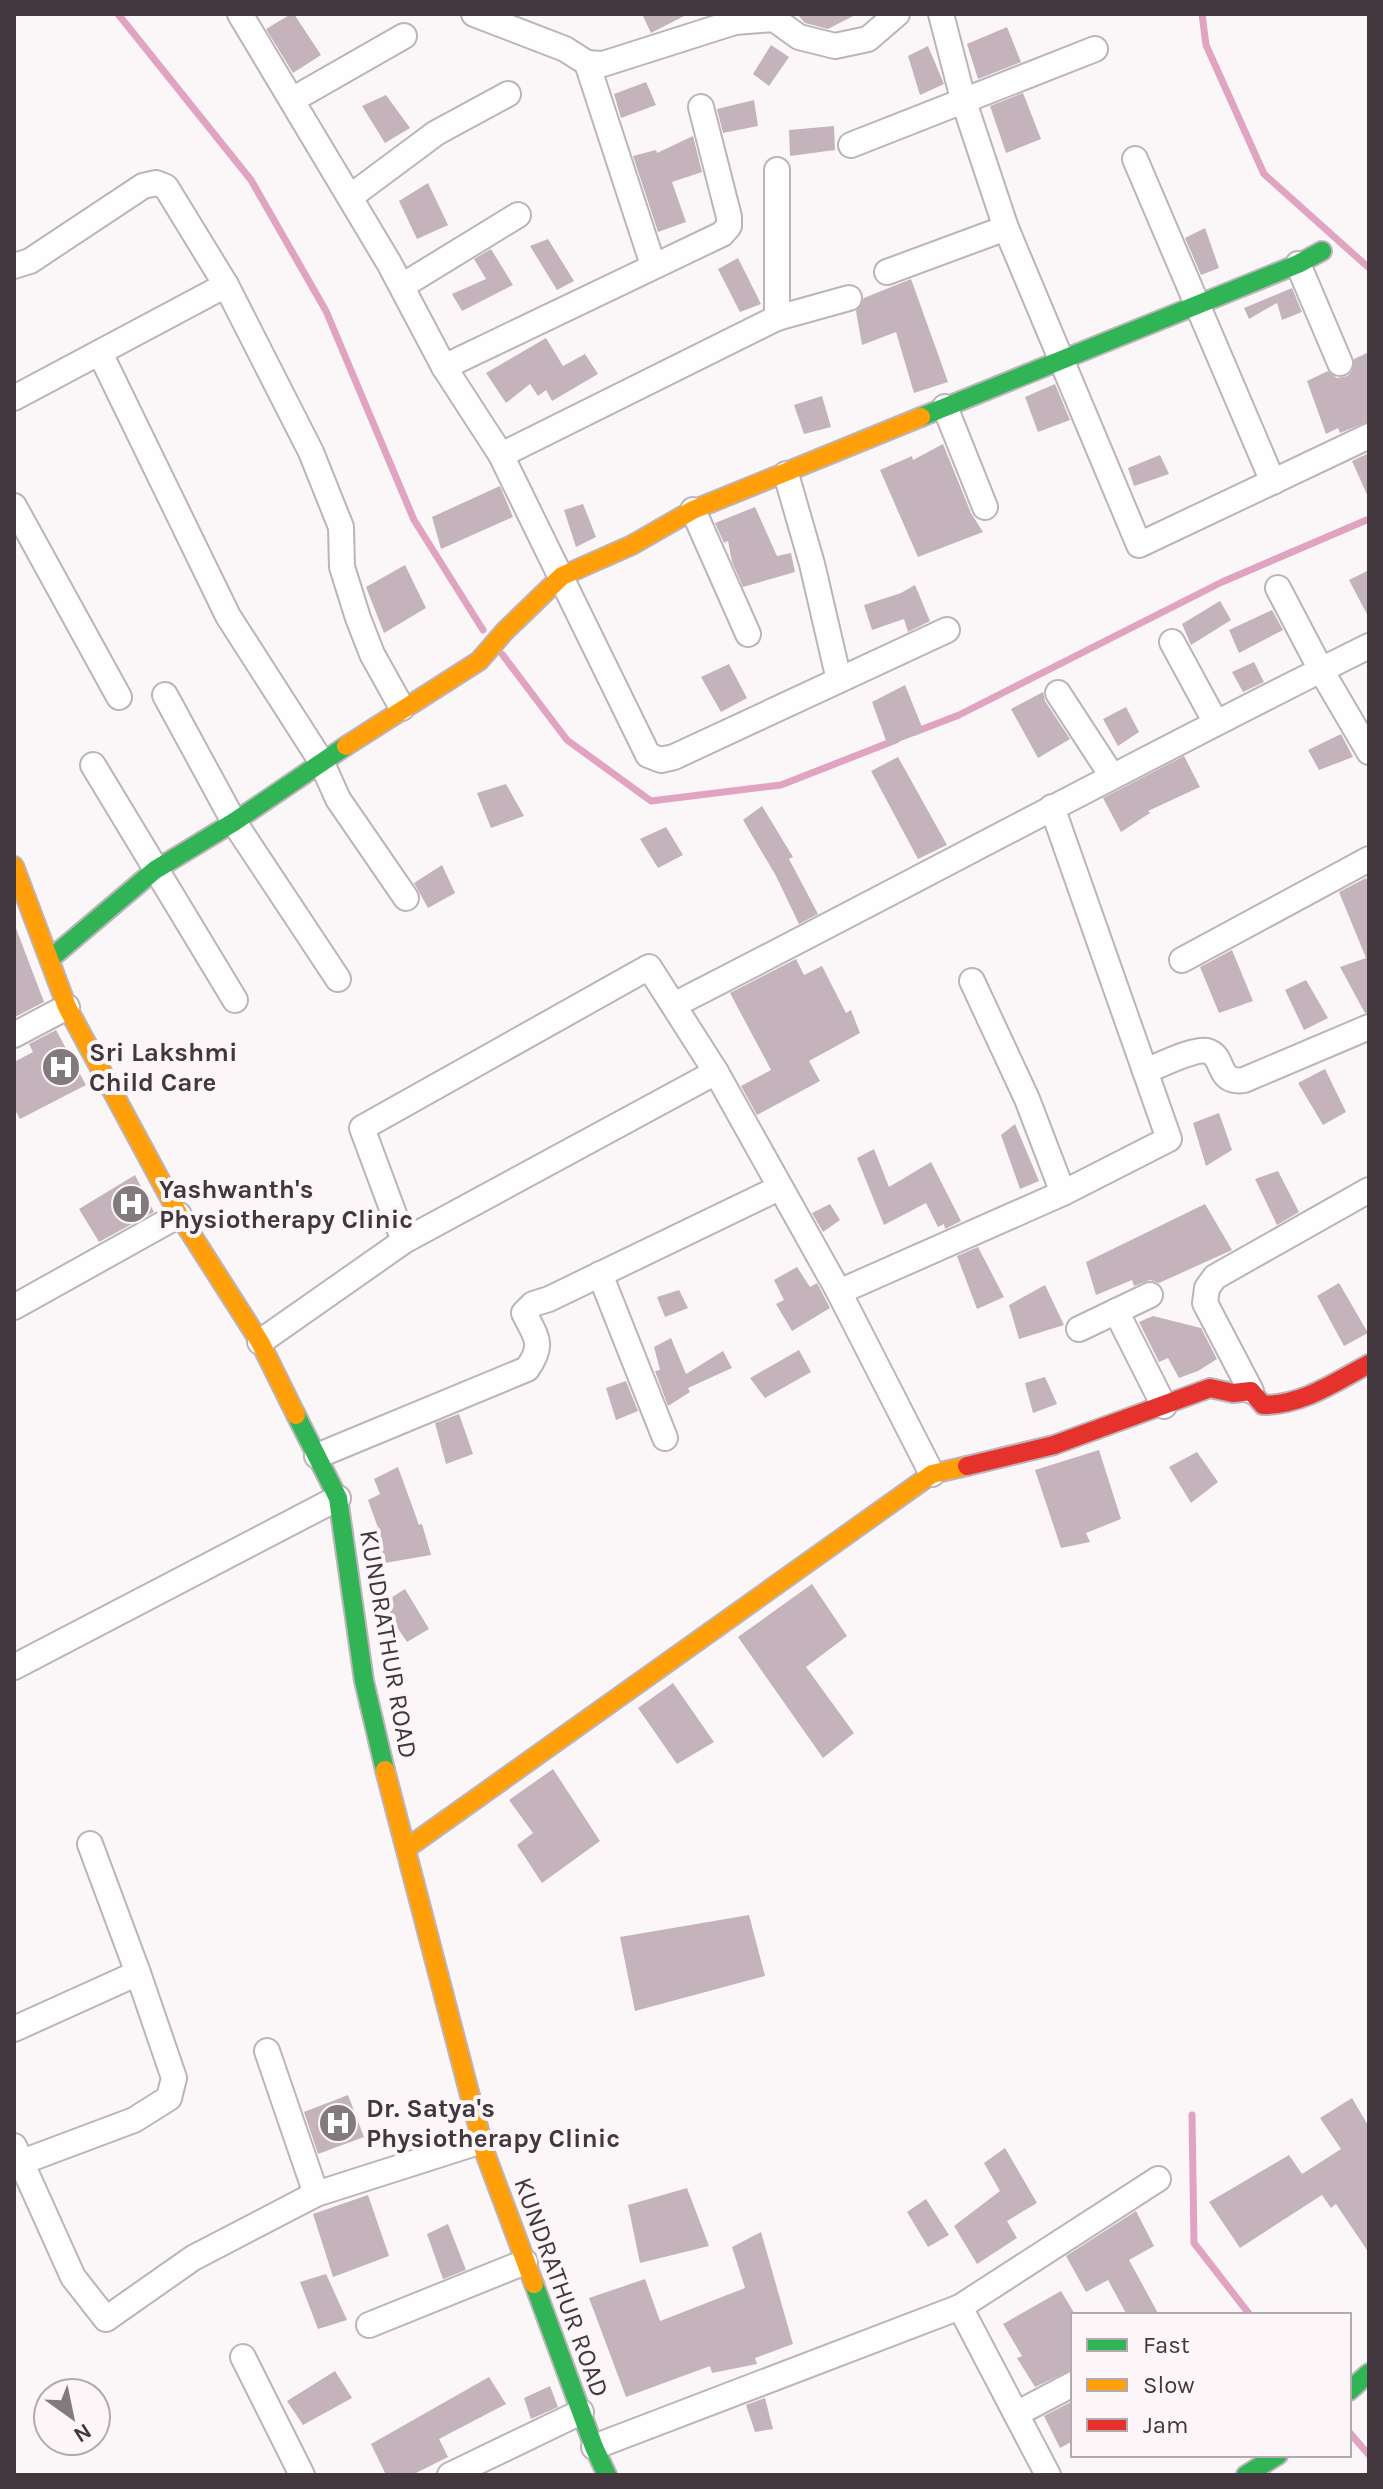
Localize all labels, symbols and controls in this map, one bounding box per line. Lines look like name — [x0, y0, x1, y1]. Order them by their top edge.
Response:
place label: Sri Lakshmi Child Care — [89, 1037, 237, 1098]
hospital icon: Sri Lakshmi Child Care — [40, 1046, 82, 1088]
place label: Yashwanth's Physiotherapy Clinic — [159, 1174, 413, 1235]
hospital icon: Yashwanth's Physiotherapy Clinic — [110, 1183, 152, 1225]
street label: KUNDRATHUR ROAD — [353, 1527, 424, 1761]
place label: Dr. Satya's Physiotherapy Clinic — [366, 2093, 620, 2154]
hospital icon: Dr. Satya's Physiotherapy Clinic — [317, 2102, 359, 2144]
street label: KUNDRATHUR ROAD — [507, 2173, 616, 2401]
legend — [1071, 2313, 1351, 2457]
text: Fast — [1143, 2331, 1190, 2359]
text: Slow — [1143, 2371, 1195, 2399]
north arrow — [32, 2377, 112, 2457]
text: Jam — [1143, 2411, 1188, 2439]
text: N — [69, 2418, 96, 2448]

